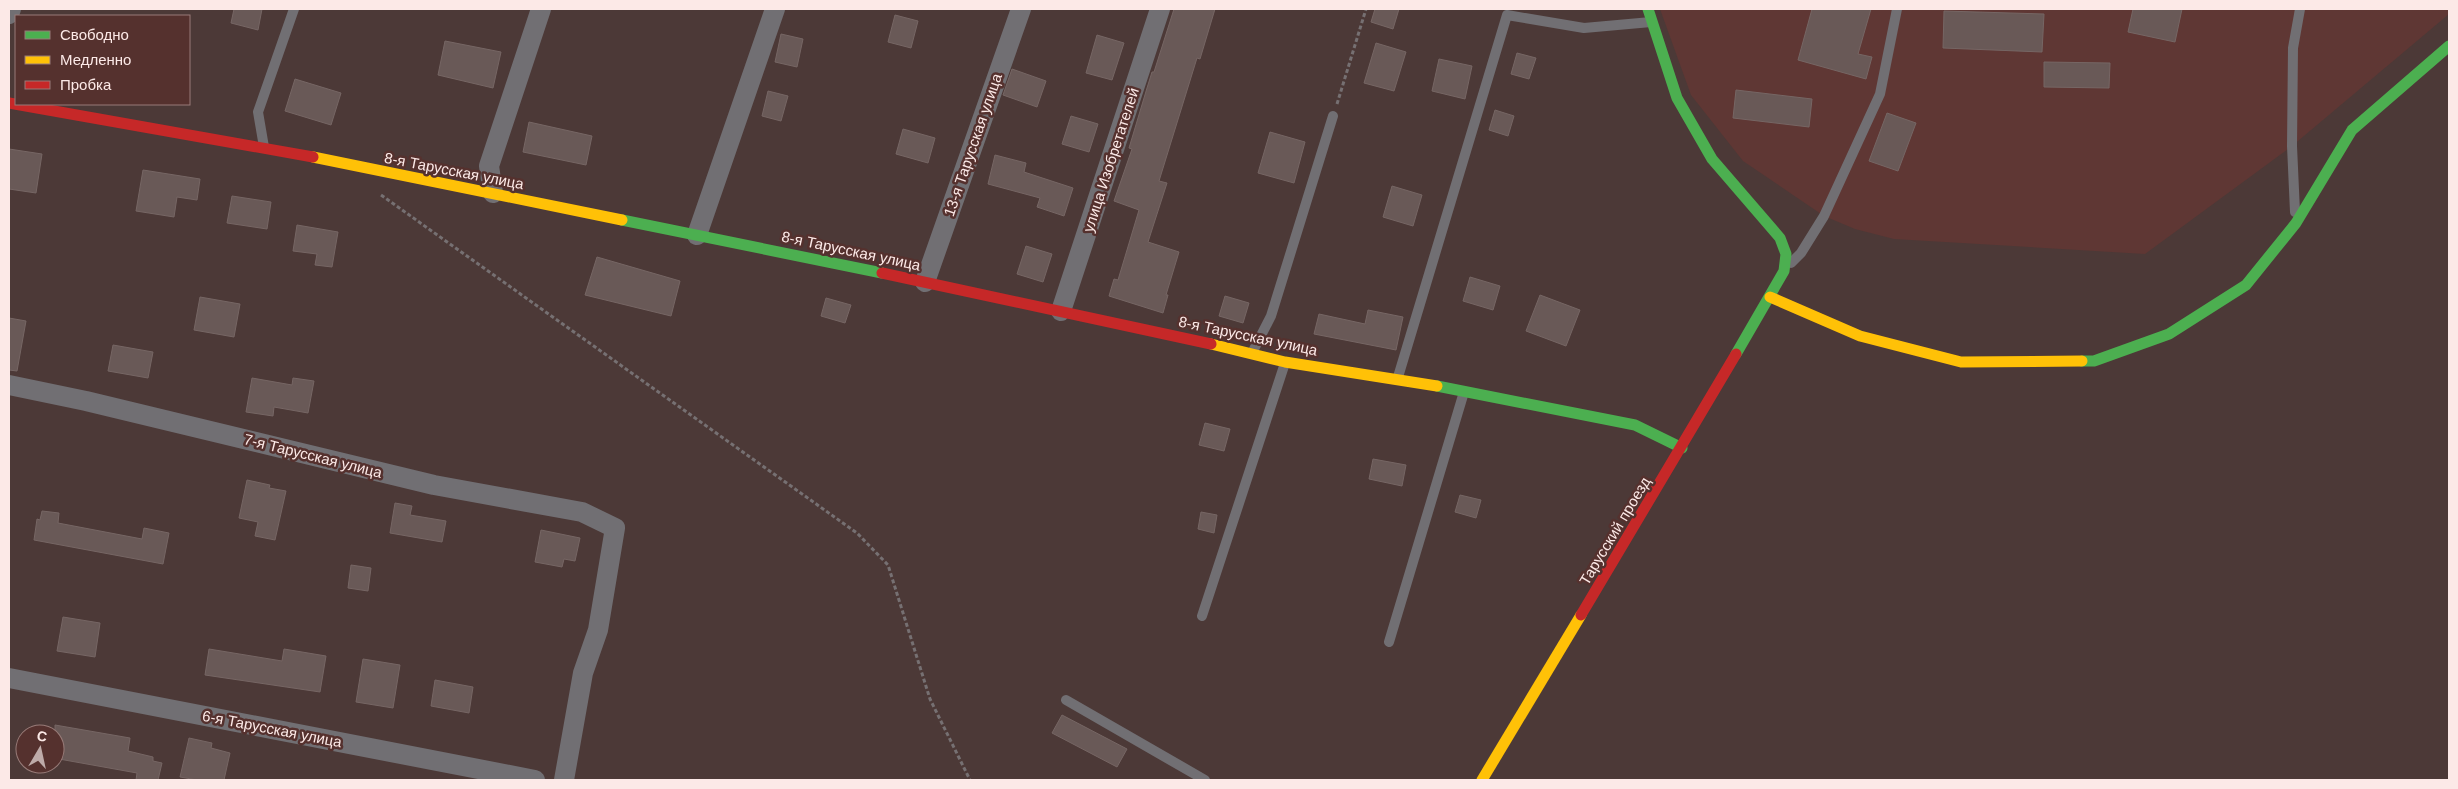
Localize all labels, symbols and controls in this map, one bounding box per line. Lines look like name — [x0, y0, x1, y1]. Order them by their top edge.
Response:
legend — [15, 15, 190, 105]
text: Свободно — [60, 26, 129, 43]
text: Медленно — [60, 51, 131, 68]
street label: 13-я Тарусская улица — [940, 71, 1005, 219]
text: Пробка — [60, 76, 112, 93]
street label: улица Изобретателей — [1079, 86, 1142, 234]
street label: 8-я Тарусская улица — [383, 149, 526, 192]
street label: 8-я Тарусская улица — [780, 227, 923, 274]
street label: 8-я Тарусская улица — [1177, 312, 1320, 359]
street label: 7-я Тарусская улица — [242, 430, 385, 481]
street label: Тарусский проезд — [1576, 473, 1654, 588]
street label: 6-я Тарусская улица — [201, 707, 344, 750]
north arrow — [15, 724, 65, 774]
text: С — [36, 727, 48, 745]

